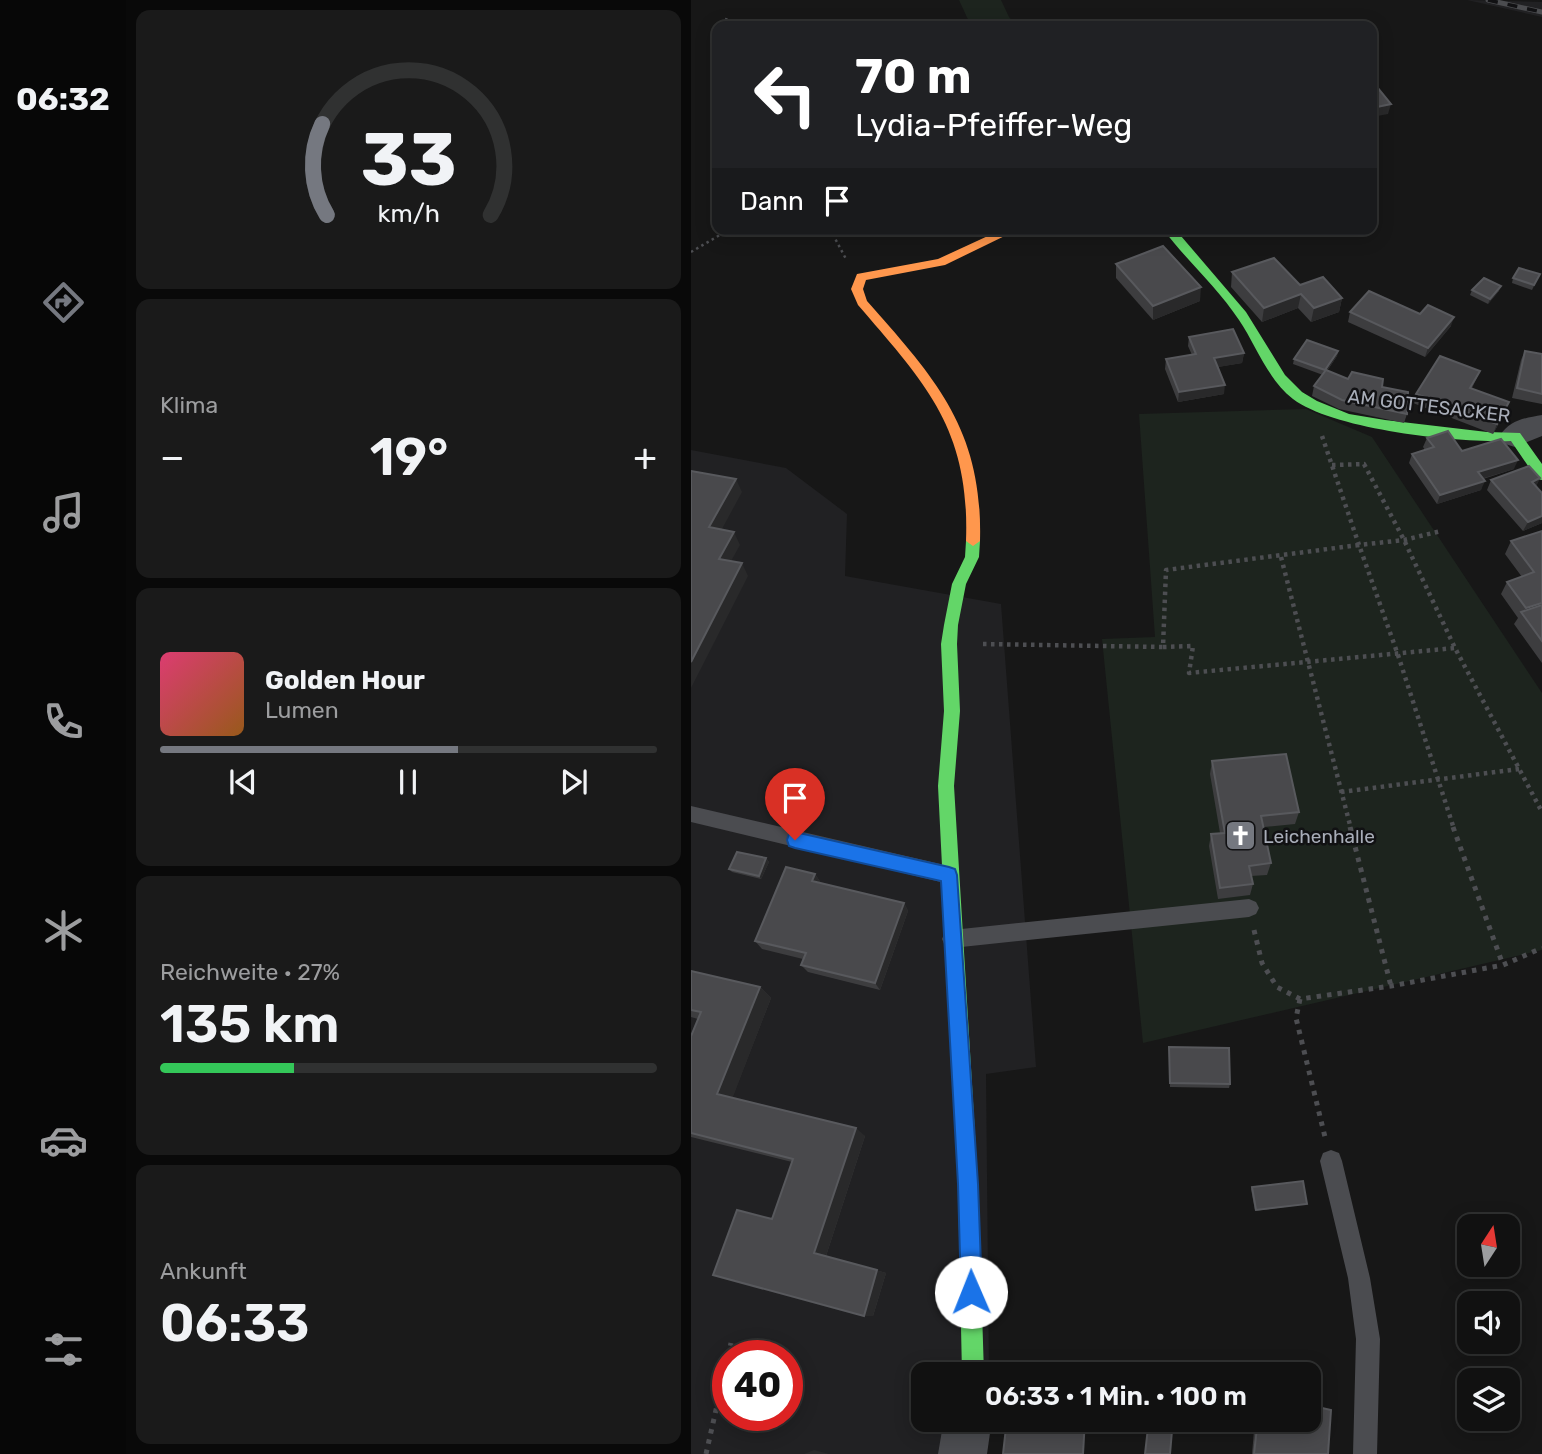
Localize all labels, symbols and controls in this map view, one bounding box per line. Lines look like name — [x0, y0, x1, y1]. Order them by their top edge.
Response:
text: 70 m — [855, 47, 972, 105]
icon: left — [740, 49, 831, 140]
text: 06:32 — [16, 80, 110, 118]
text: Lydia-Pfeiffer-Weg — [855, 106, 1132, 144]
text: 33 — [361, 118, 456, 204]
icon: arrive — [818, 182, 856, 220]
text: Dann — [740, 186, 804, 217]
text: km/h — [377, 199, 440, 228]
icon: directions — [39, 278, 88, 327]
street label: AM GOTTESACKER — [1346, 385, 1512, 427]
text: Klima — [160, 391, 218, 419]
text: 19° — [370, 426, 448, 488]
text: − — [160, 434, 185, 480]
text: + — [633, 434, 657, 480]
icon: music — [39, 488, 88, 537]
text: Golden Hour — [265, 665, 425, 696]
text: Lumen — [265, 696, 339, 724]
icon: phone — [39, 697, 88, 746]
icon: previous — [224, 763, 262, 801]
icon: pause — [389, 763, 427, 801]
icon: next — [555, 763, 593, 801]
pin — [765, 768, 825, 840]
icon: arrive — [776, 779, 814, 817]
church icon: Leichenhalle — [1223, 819, 1257, 853]
place label: Leichenhalle — [1263, 825, 1375, 848]
icon: climate — [39, 906, 88, 955]
text: Reichweite · 27% — [160, 958, 340, 986]
text: 135 km — [160, 993, 340, 1055]
icon: car — [39, 1116, 88, 1165]
north arrow — [1457, 1214, 1521, 1278]
map controls — [1457, 1214, 1520, 1431]
position arrow — [934, 1255, 1008, 1329]
text: Ankunft — [160, 1257, 247, 1285]
button: sound — [1457, 1291, 1520, 1354]
text: 06:33 — [160, 1292, 310, 1354]
icon: filters — [39, 1325, 88, 1374]
speed limit sign: 40 — [712, 1340, 803, 1431]
button: layers — [1457, 1368, 1520, 1431]
text: 06:33 · 1 Min. · 100 m — [985, 1381, 1247, 1412]

